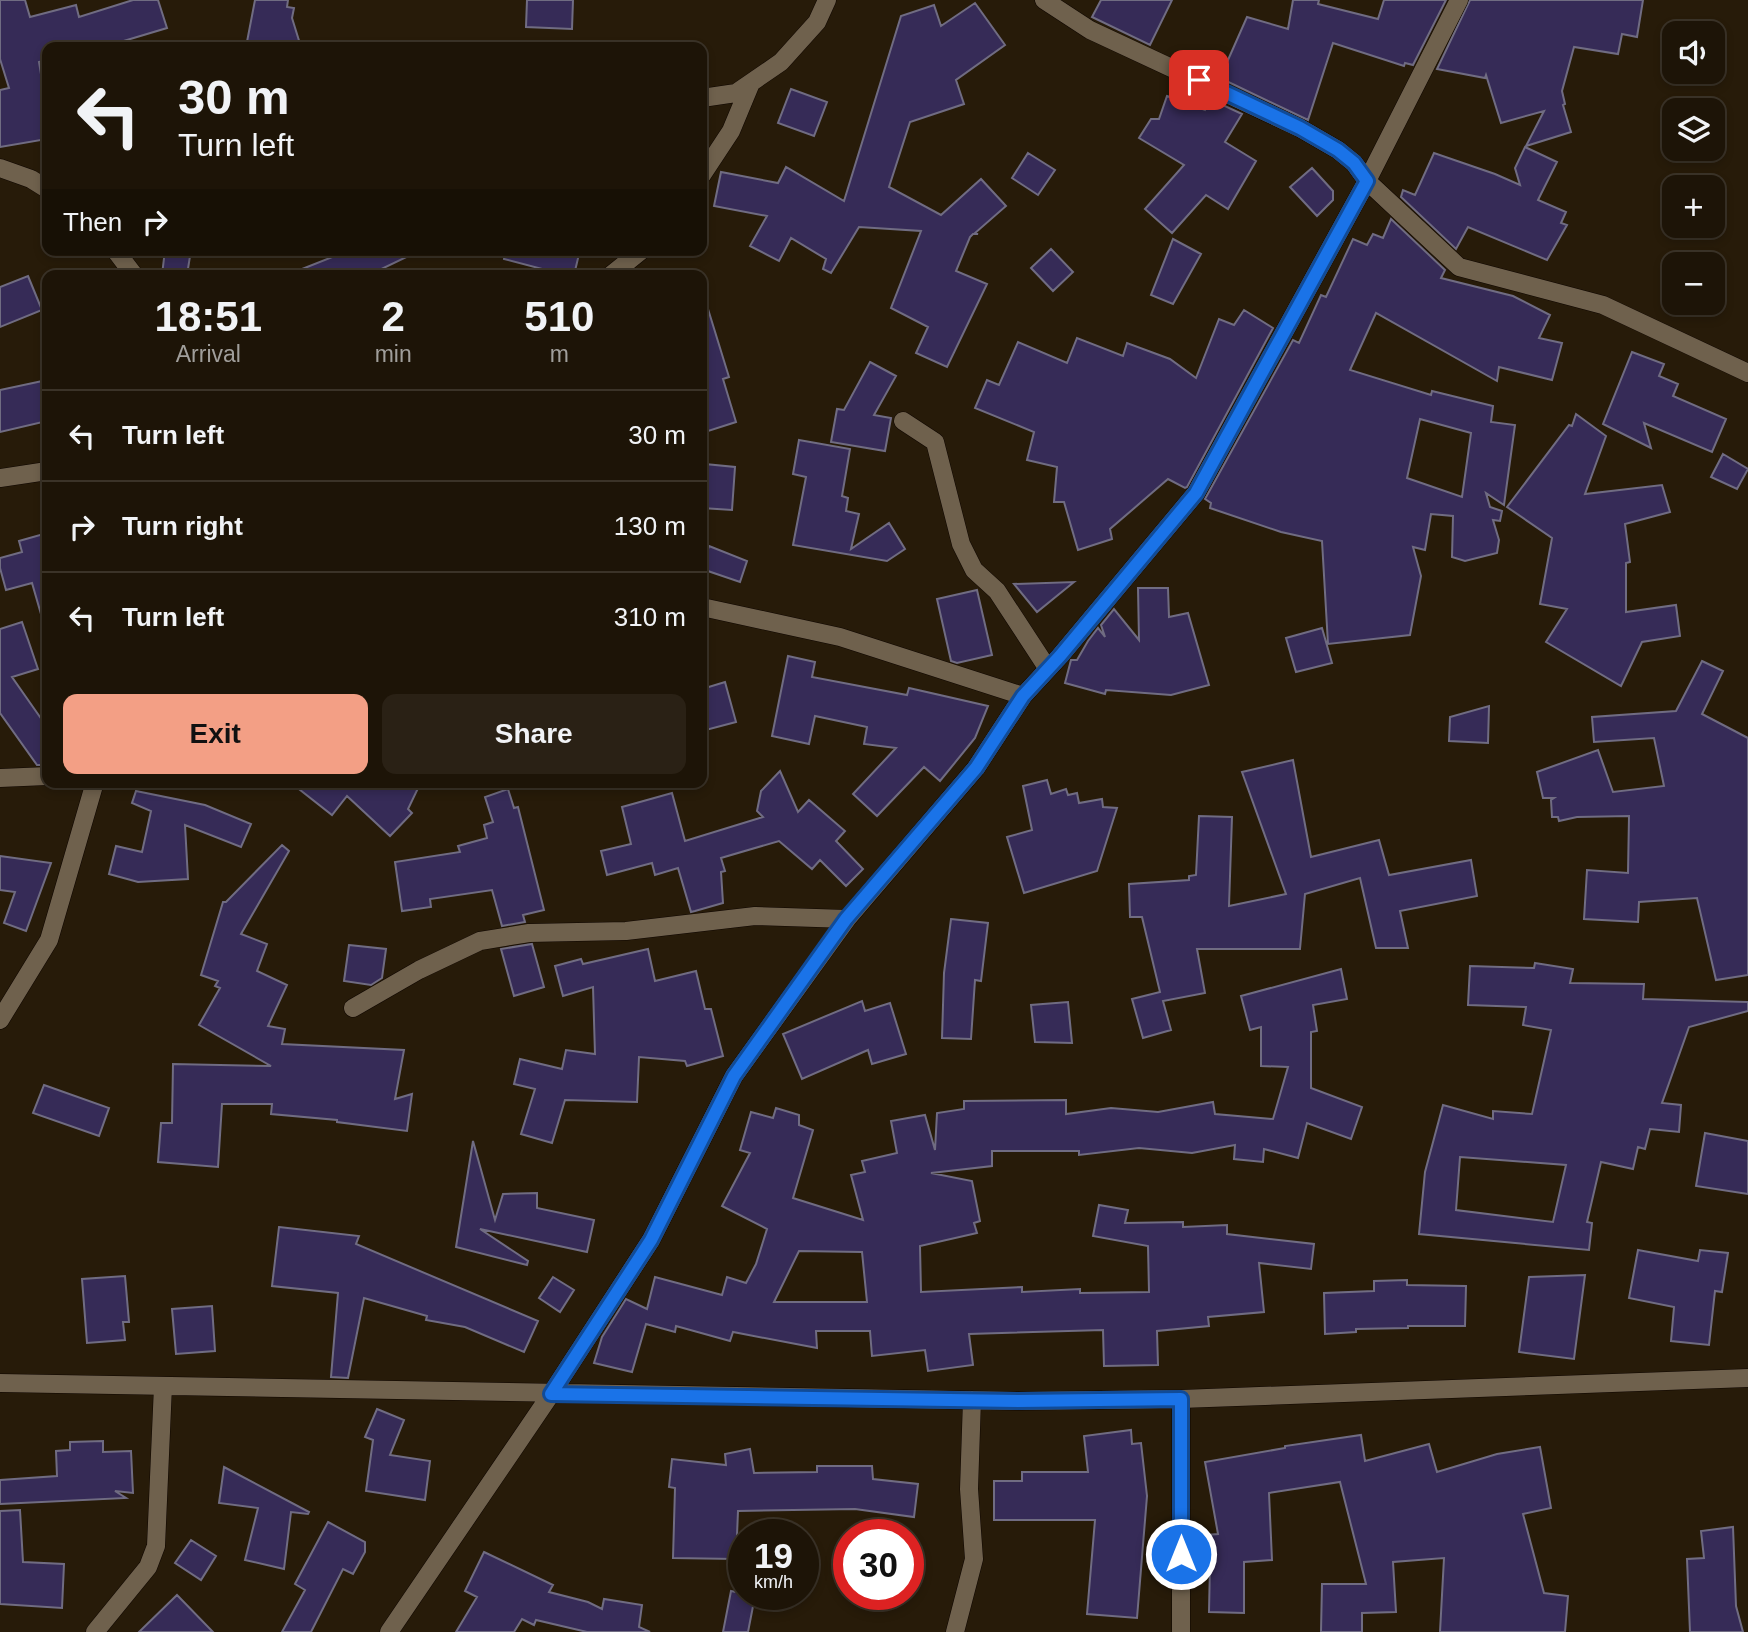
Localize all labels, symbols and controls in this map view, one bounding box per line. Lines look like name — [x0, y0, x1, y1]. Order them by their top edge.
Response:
map controls — [1662, 21, 1725, 315]
button: sound — [1662, 21, 1725, 84]
pin — [1169, 50, 1229, 110]
icon: arrive — [1180, 61, 1218, 99]
icon: left — [63, 70, 154, 161]
text: 30 m — [178, 70, 290, 124]
button: layers — [1662, 98, 1725, 161]
text: Turn left — [178, 127, 294, 163]
button: + — [1662, 175, 1725, 238]
icon: right — [136, 203, 174, 241]
text: Then — [63, 207, 122, 237]
button: − — [1662, 252, 1725, 315]
text: 18:51 — [155, 293, 262, 340]
text: 2 — [381, 293, 405, 340]
text: 510 — [524, 293, 594, 340]
text: Arrival — [176, 341, 241, 367]
text: min — [375, 341, 412, 367]
text: m — [550, 341, 569, 367]
icon: left — [63, 417, 101, 455]
text: Turn left — [122, 420, 224, 450]
text: 30 m — [628, 420, 686, 450]
icon: right — [63, 508, 101, 546]
text: Turn right — [122, 511, 243, 541]
text: 130 m — [614, 511, 686, 541]
icon: left — [63, 599, 101, 637]
text: Turn left — [122, 602, 224, 632]
text: 310 m — [614, 602, 686, 632]
button: Exit — [63, 694, 368, 774]
button: Share — [382, 694, 686, 774]
position arrow — [1144, 1517, 1218, 1591]
speed limit sign: 30 — [833, 1519, 924, 1610]
text: 19 — [754, 1536, 793, 1575]
text: km/h — [754, 1572, 793, 1592]

